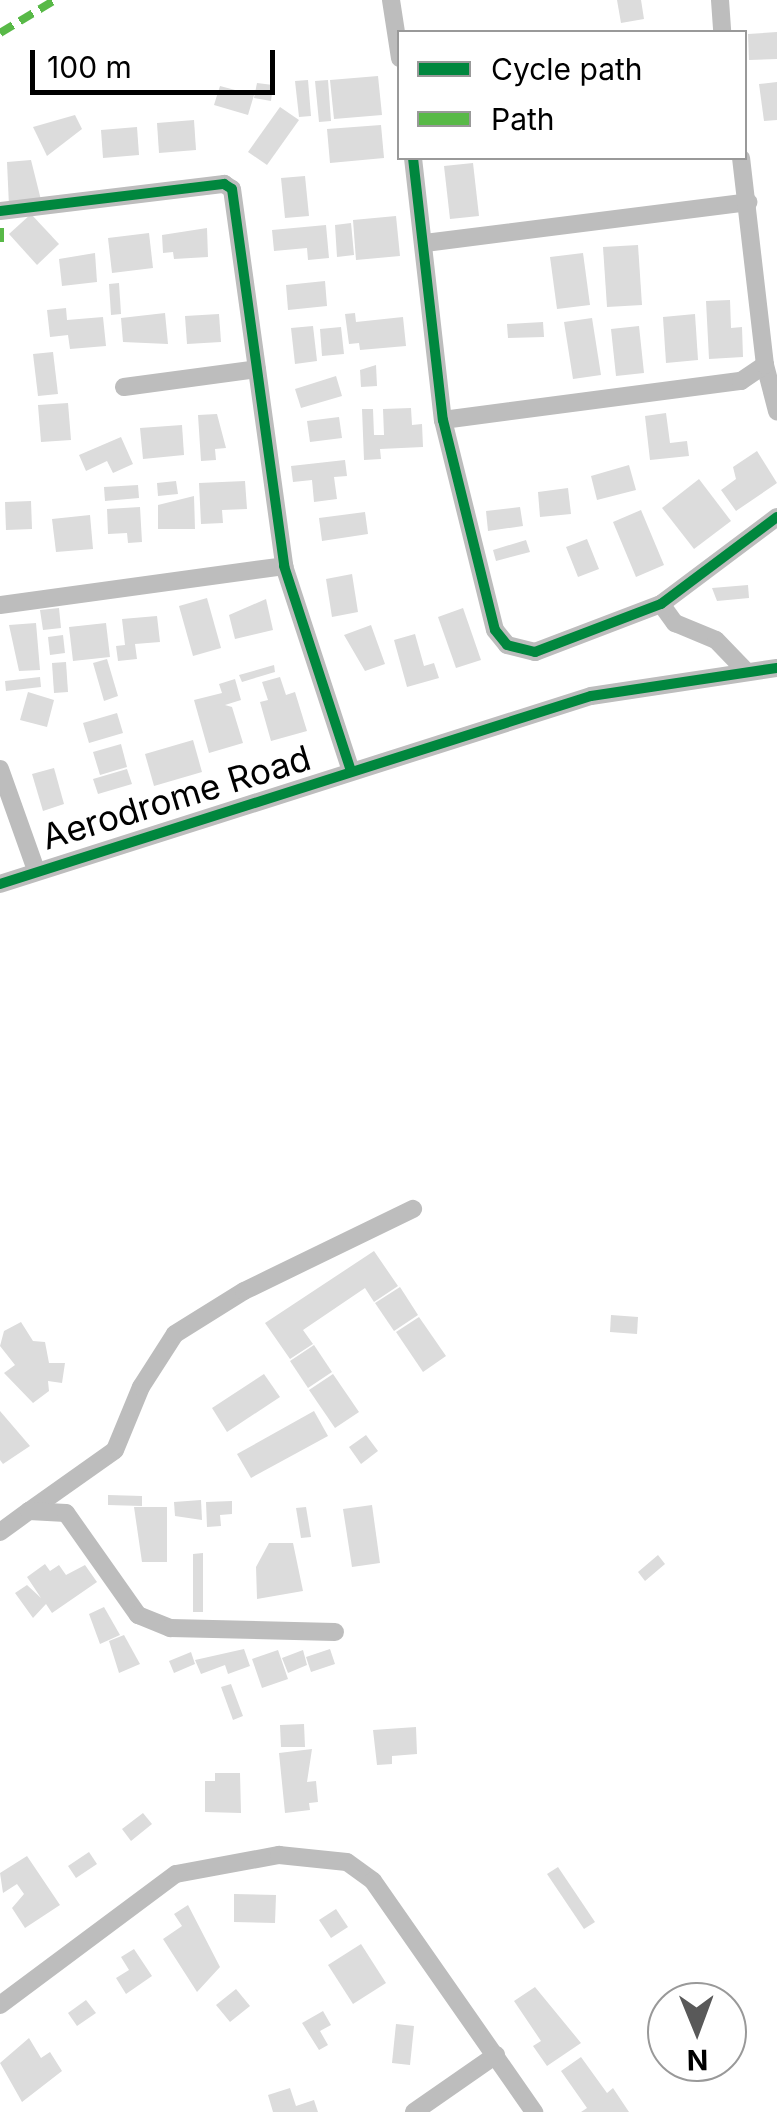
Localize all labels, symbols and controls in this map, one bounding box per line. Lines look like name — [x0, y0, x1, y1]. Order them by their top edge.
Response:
scale bar — [35, 30, 280, 92]
legend — [397, 30, 747, 160]
text: 100 m — [47, 49, 132, 85]
text: Cycle path — [491, 51, 643, 87]
text: Path — [491, 101, 555, 137]
street label: Aerodrome Road — [37, 736, 315, 858]
north arrow — [647, 1982, 747, 2082]
text: N — [687, 2043, 708, 2077]

